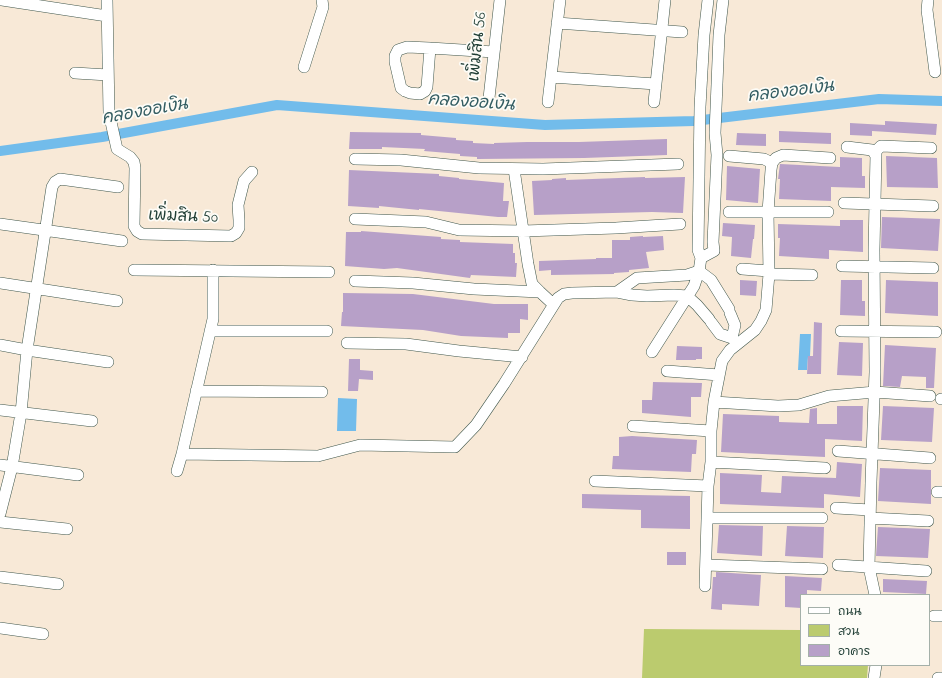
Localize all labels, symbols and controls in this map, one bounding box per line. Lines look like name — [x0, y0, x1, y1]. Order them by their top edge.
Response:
street label: เพิ่มสิน 56 — [466, 11, 492, 83]
water label: คลองออเงิน — [747, 78, 835, 108]
water label: คลองออเงิน — [427, 91, 515, 117]
water label: คลองออเงิน — [100, 95, 190, 131]
street label: เพิ่มสิน 50 — [148, 207, 218, 229]
legend — [800, 594, 930, 666]
text: ถนน — [838, 603, 862, 621]
text: สวน — [838, 623, 859, 641]
text: อาคาร — [838, 643, 870, 661]

